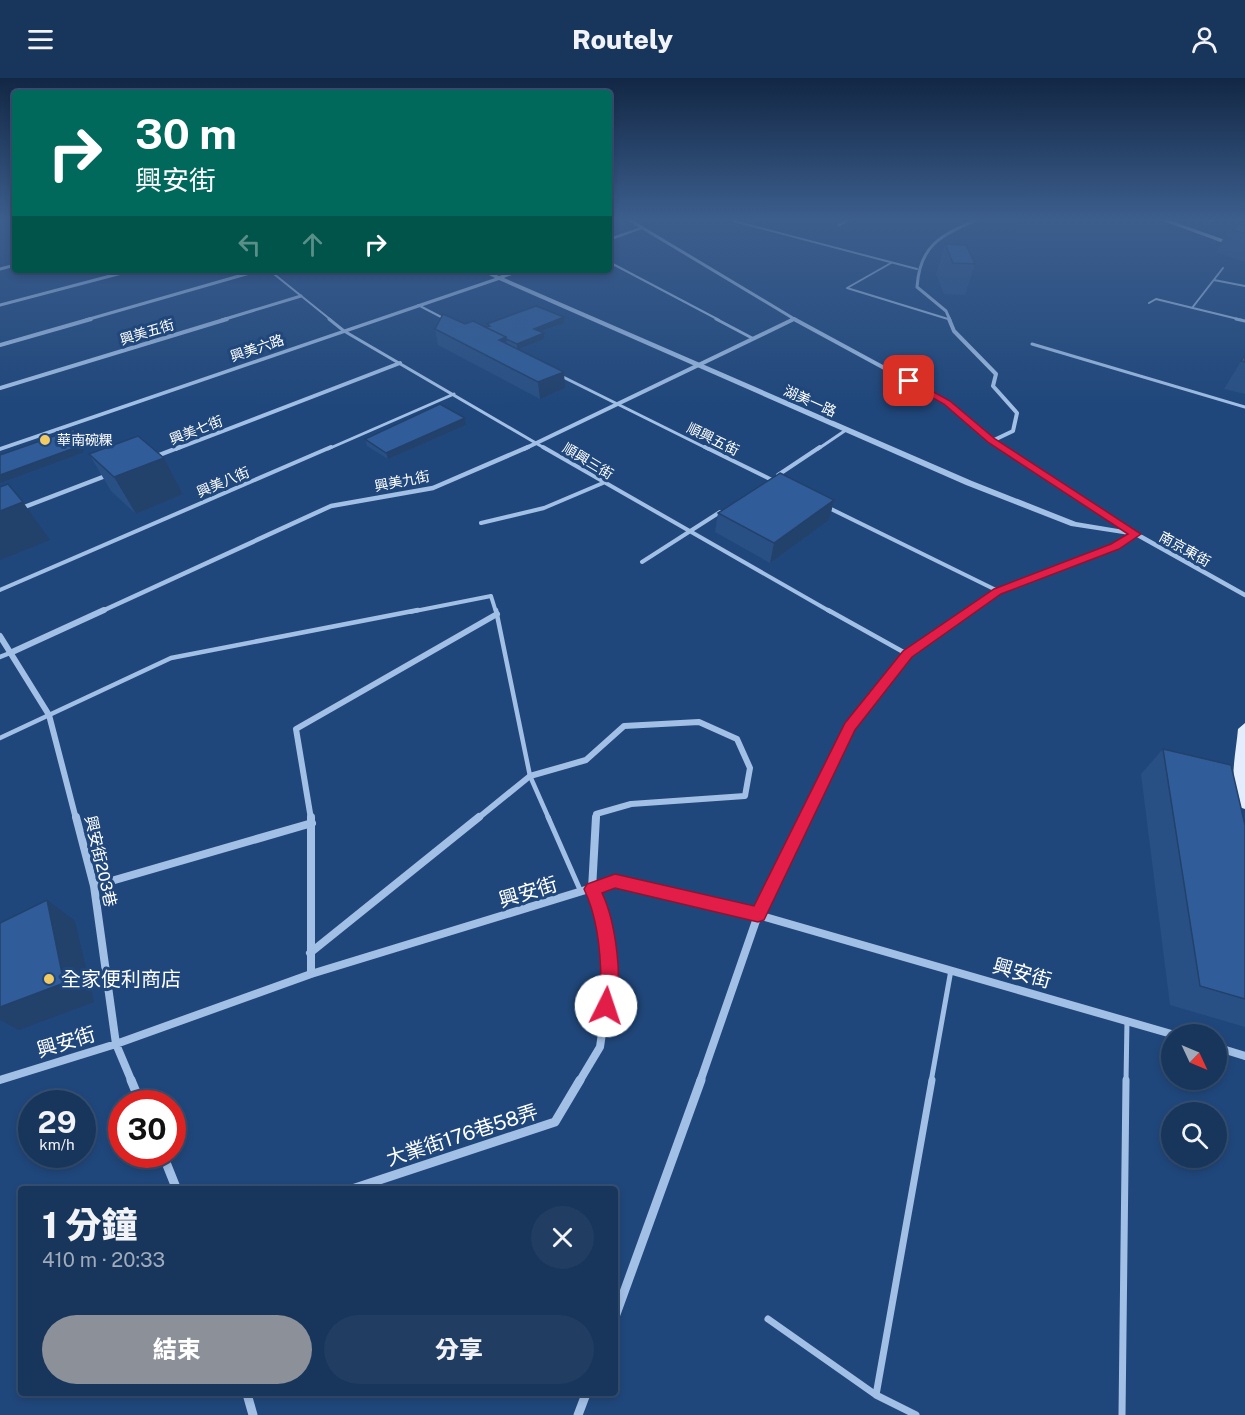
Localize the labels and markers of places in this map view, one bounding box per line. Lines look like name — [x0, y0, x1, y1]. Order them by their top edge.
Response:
pin — [883, 355, 934, 406]
place label: 華南碗粿 — [57, 432, 113, 448]
marker: 華南碗粿 — [38, 433, 52, 447]
place label: 全家便利商店 — [61, 967, 181, 991]
marker: 全家便利商店 — [42, 972, 56, 986]

